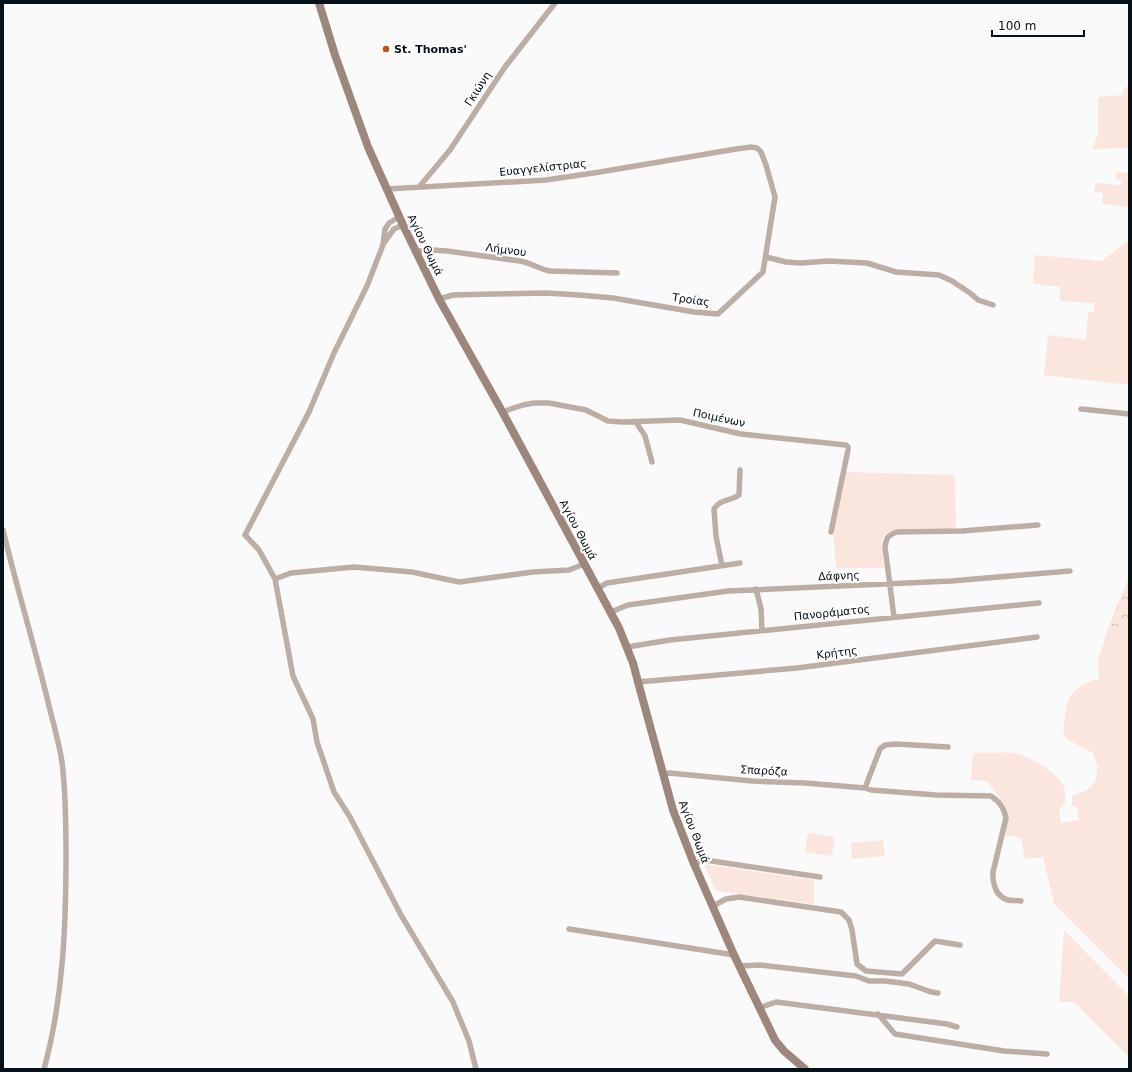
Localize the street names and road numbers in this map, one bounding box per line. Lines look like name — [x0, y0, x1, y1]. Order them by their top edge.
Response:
street label: Γκιώνη — [462, 69, 494, 109]
street label: Ευαγγελίστριας — [499, 157, 587, 179]
street label: Αγίου Θωμά — [405, 212, 445, 278]
street label: Λήμνου — [485, 241, 527, 259]
street label: Τροίας — [670, 291, 711, 309]
street label: Ποιμένων — [692, 406, 746, 430]
street label: Αγίου Θωμά — [557, 498, 599, 562]
street label: Δάφνης — [818, 569, 860, 583]
street label: Πανοράματος — [793, 603, 871, 623]
street label: Κρήτης — [816, 644, 858, 662]
street label: Σπαρόζα — [740, 763, 788, 779]
street label: Αγίου Θωμά — [676, 799, 712, 865]

